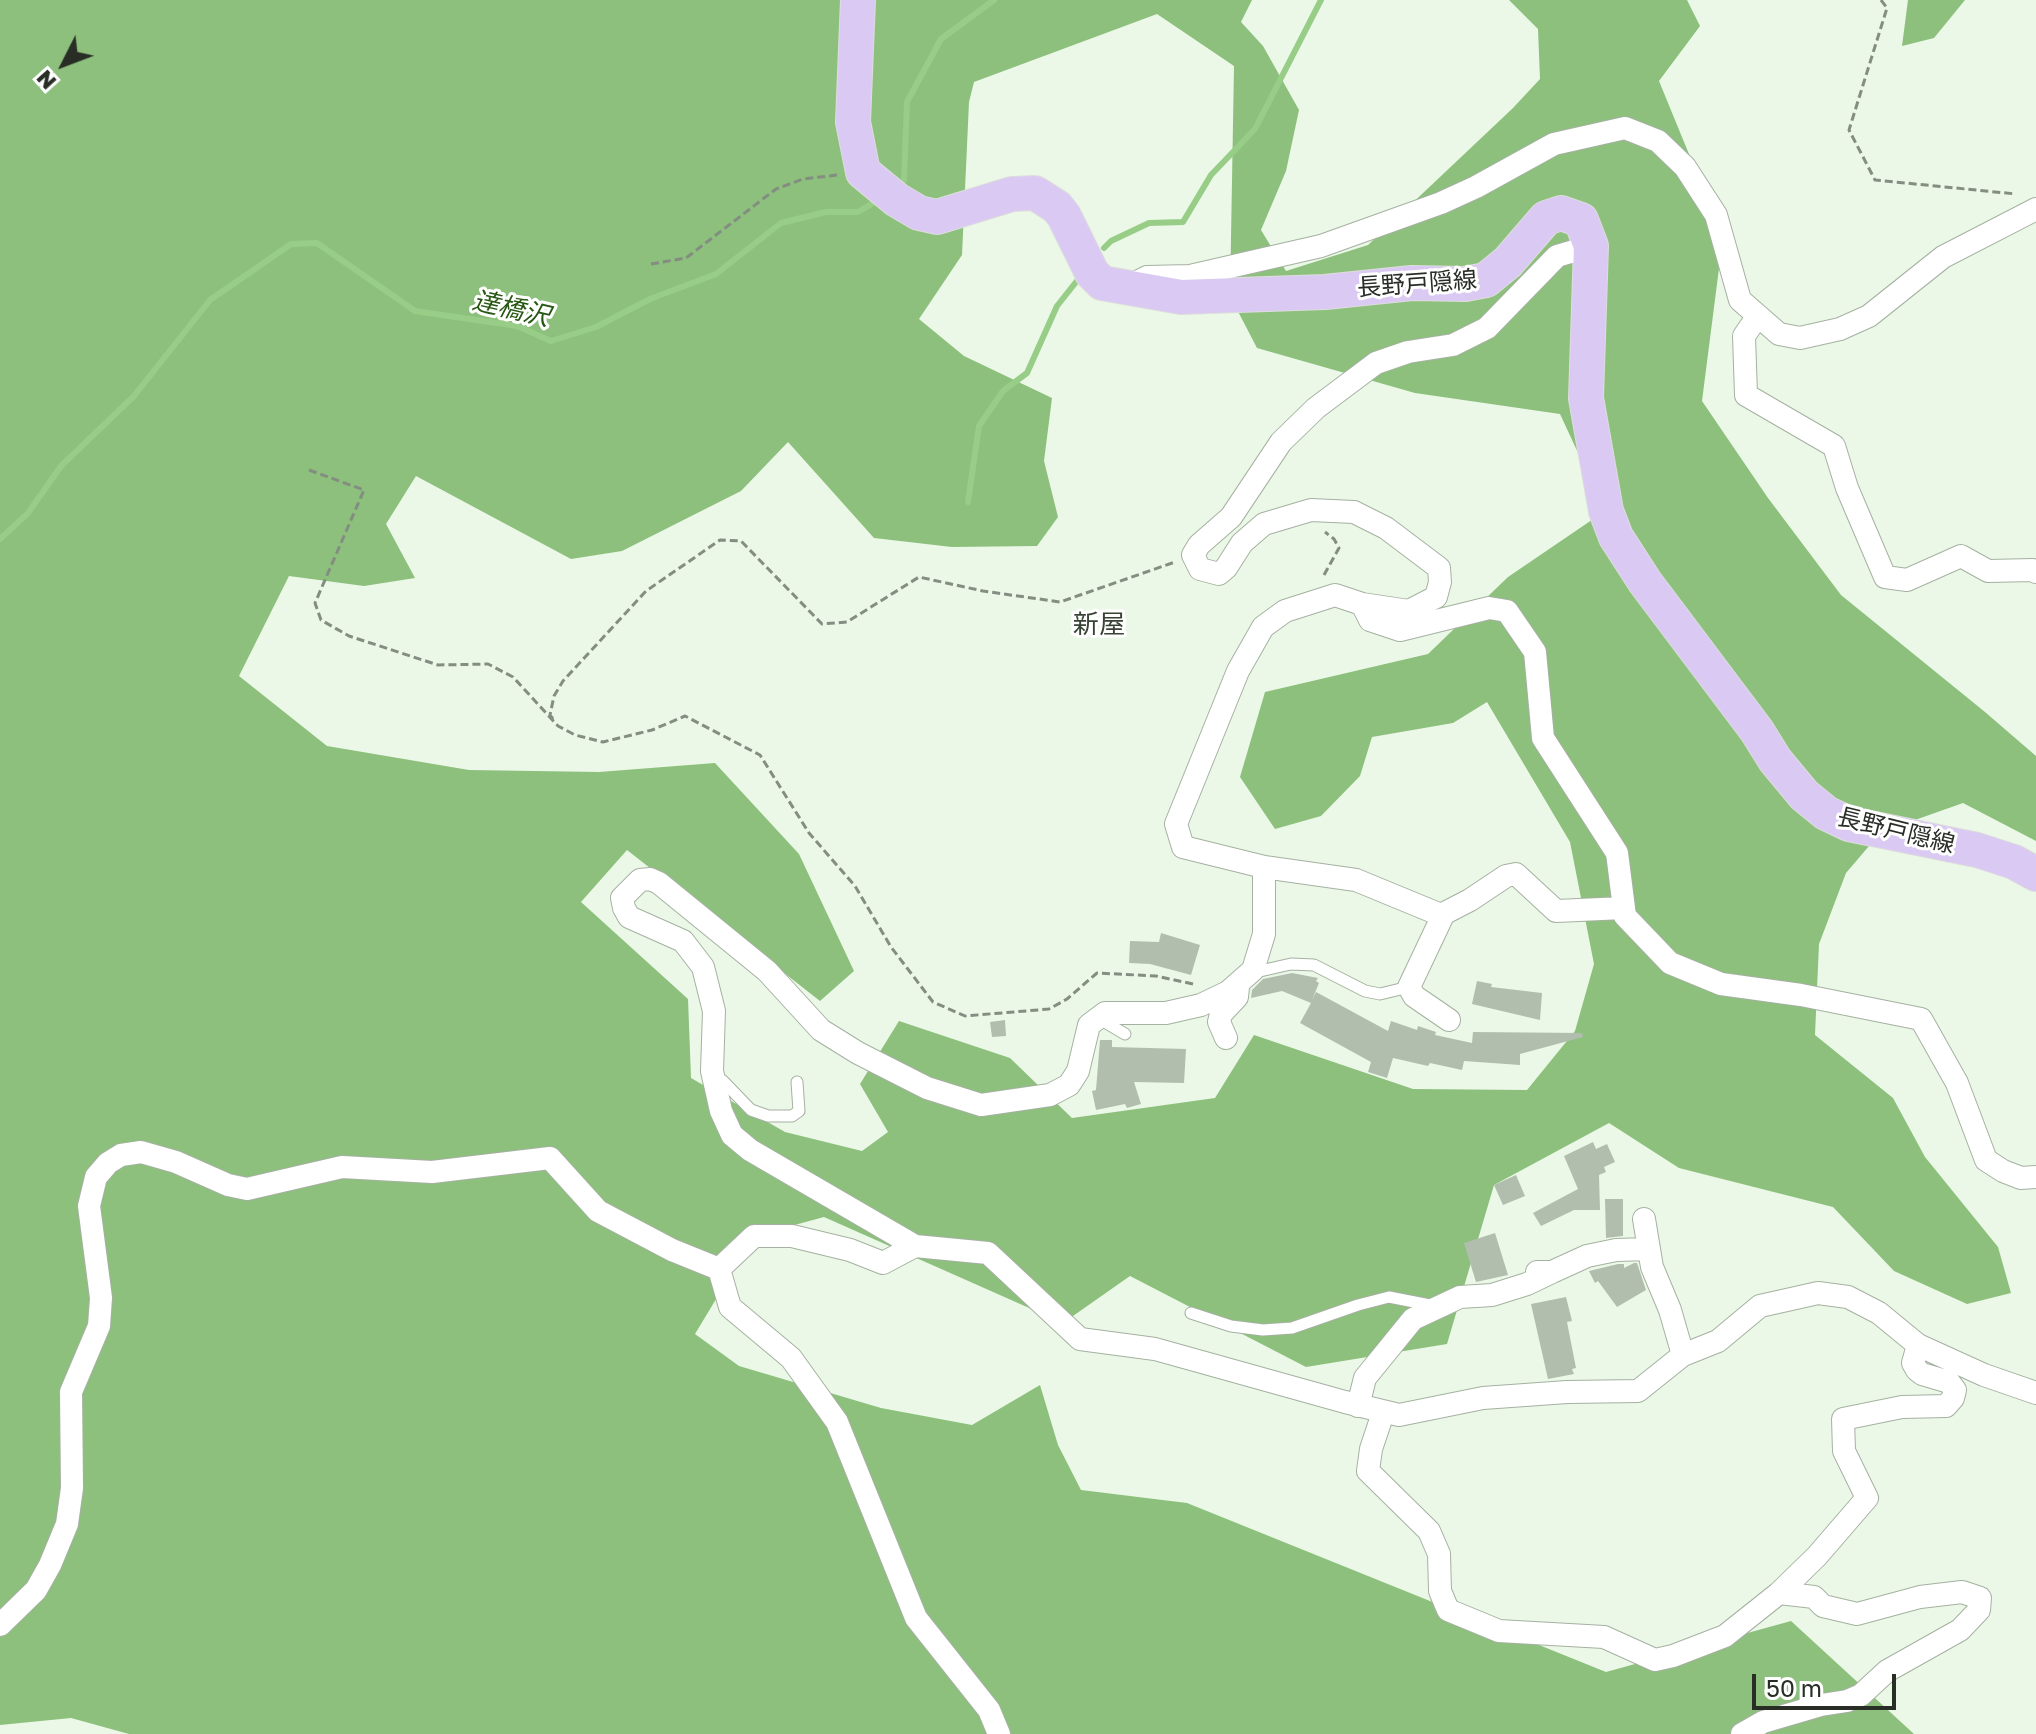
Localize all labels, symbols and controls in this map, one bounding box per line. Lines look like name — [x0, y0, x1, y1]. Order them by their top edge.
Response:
north arrow — [24, 24, 104, 104]
text: N — [30, 65, 61, 96]
street label: 長野戸隠線 — [1356, 265, 1478, 303]
water label: 達橋沢 — [469, 285, 553, 333]
district label: 新屋 — [1073, 609, 1125, 641]
street label: 長野戸隠線 — [1834, 803, 1958, 859]
scale bar — [1756, 1658, 1900, 1708]
text: 50 m — [1766, 1673, 1822, 1702]

